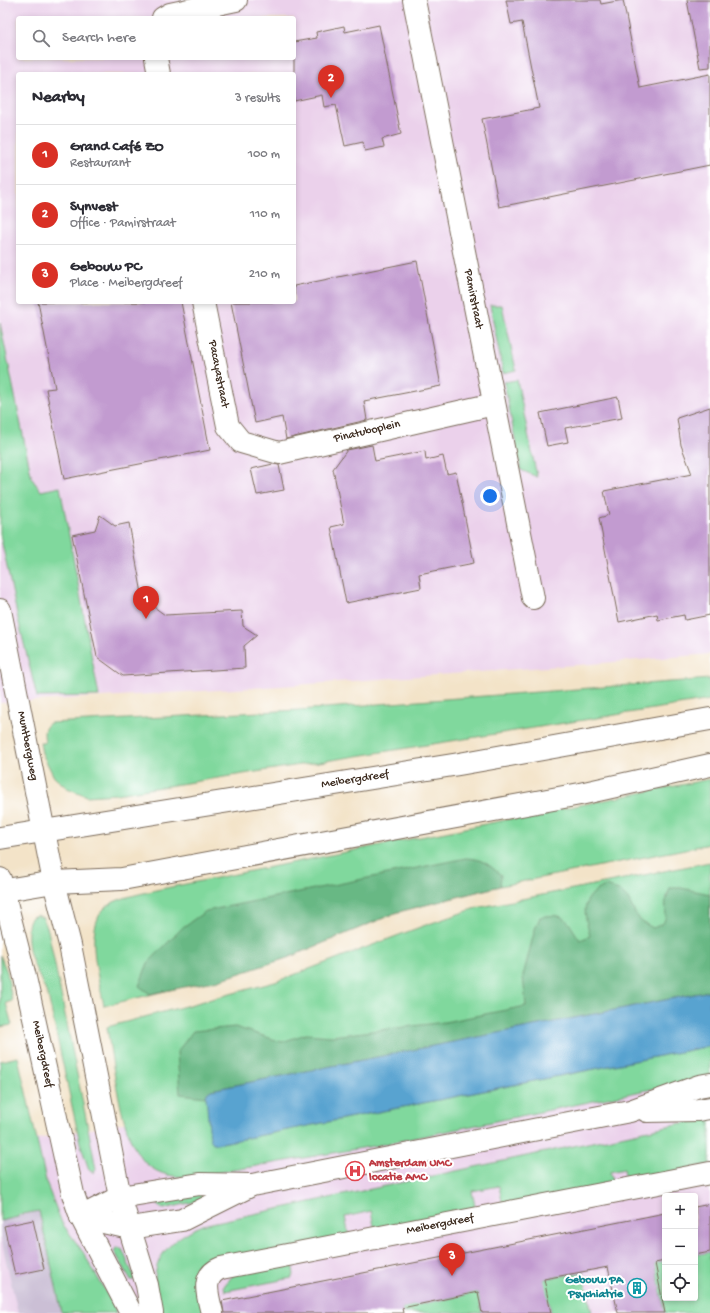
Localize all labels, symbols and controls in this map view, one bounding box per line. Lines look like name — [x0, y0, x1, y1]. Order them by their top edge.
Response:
search box — [16, 16, 296, 60]
icon: search — [30, 27, 52, 49]
text: Search here — [62, 29, 136, 47]
pin: 2 — [318, 65, 344, 98]
text: Nearby — [32, 88, 85, 108]
text: 3 results — [235, 91, 280, 106]
text: Grand Café ZO — [70, 138, 164, 156]
text: 1 — [42, 147, 48, 162]
text: 100 m — [248, 147, 280, 162]
text: Restaurant — [70, 156, 130, 171]
text: Synvest — [70, 198, 117, 216]
text: 2 — [42, 207, 48, 222]
text: 110 m — [250, 207, 280, 222]
text: Office · Pamirstraat — [70, 216, 175, 231]
text: Gebouw PC — [70, 258, 142, 276]
text: 3 — [42, 267, 48, 282]
text: 210 m — [249, 267, 280, 282]
street label: Pamirstraat — [460, 267, 486, 331]
text: Place · Meibergdreef — [70, 276, 182, 291]
street label: Pacayastraat — [204, 338, 232, 410]
street label: Pinatuboplein — [331, 417, 402, 447]
your location — [480, 486, 500, 506]
pin: 1 — [133, 586, 159, 619]
street label: Muntbergweg — [13, 710, 41, 782]
street label: Meibergdreef — [320, 768, 391, 792]
street label: Meibergdreef — [28, 1019, 56, 1090]
place label: Amsterdam UMC locatie AMC — [368, 1157, 453, 1185]
hospital icon: Amsterdam UMC locatie AMC — [344, 1160, 366, 1182]
map controls — [662, 1193, 698, 1301]
button: + — [662, 1193, 698, 1229]
street label: Meibergdreef — [405, 1211, 476, 1238]
button: − — [662, 1229, 698, 1265]
pin: 3 — [439, 1243, 465, 1276]
button: locate — [662, 1265, 698, 1301]
place label: Gebouw PA Psychiatrie — [565, 1274, 624, 1302]
building icon: Gebouw PA Psychiatrie — [626, 1277, 648, 1299]

